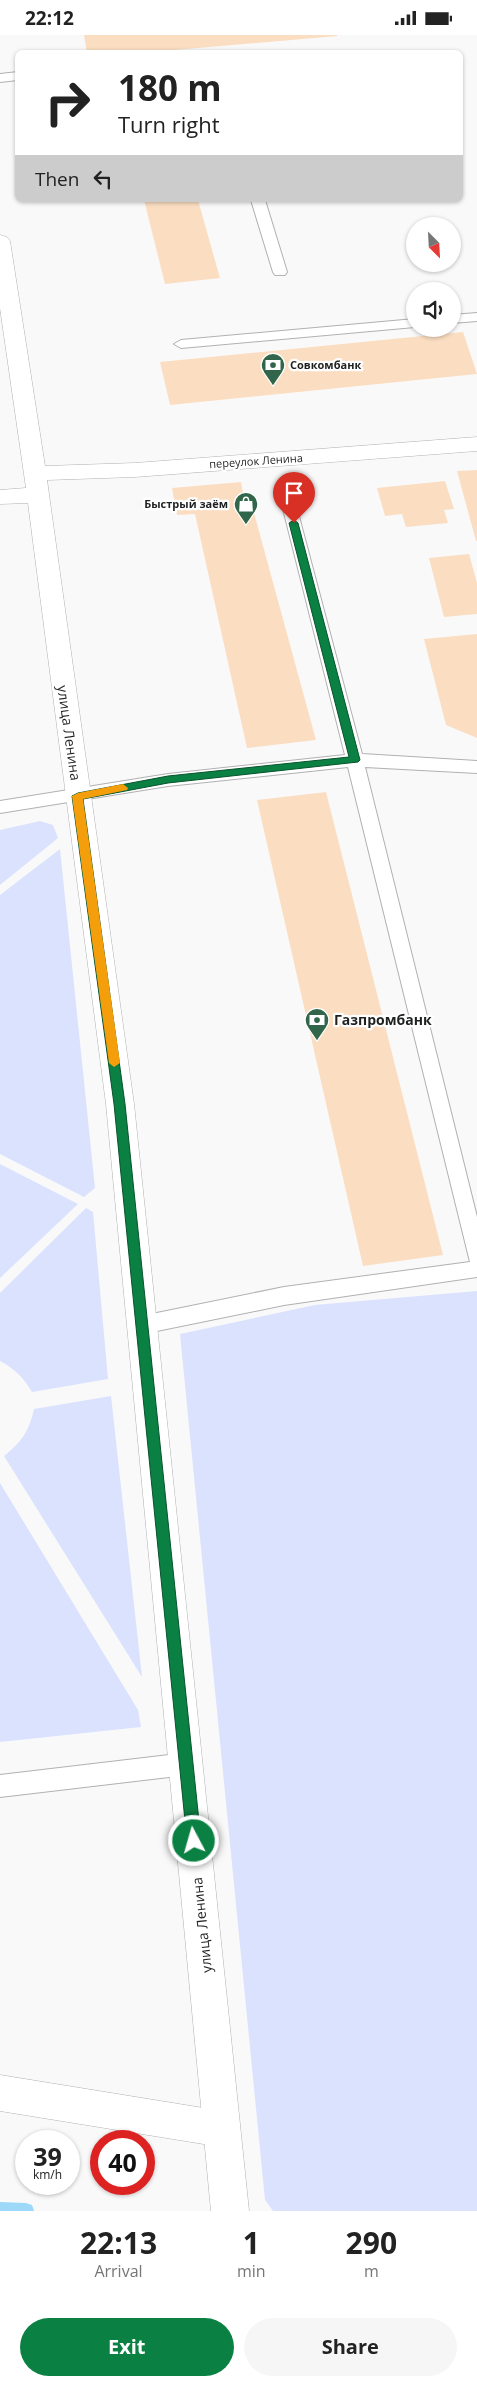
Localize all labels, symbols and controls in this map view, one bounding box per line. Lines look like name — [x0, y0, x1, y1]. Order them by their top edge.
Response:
text: 22:12 — [25, 5, 74, 31]
text: 180 m — [118, 64, 222, 111]
icon: right — [35, 70, 100, 135]
text: Turn right — [118, 109, 220, 139]
icon: left — [89, 165, 117, 193]
text: Then — [35, 166, 79, 192]
north arrow — [406, 217, 461, 273]
map controls — [406, 217, 461, 337]
button: sound — [406, 282, 461, 337]
bank icon: Совкомбанк — [260, 352, 286, 386]
place label: Совкомбанк — [290, 357, 361, 372]
street label: переулок Ленина — [209, 450, 303, 471]
pin — [273, 472, 315, 523]
icon: arrive — [280, 479, 308, 507]
shop icon: Быстрый заём — [233, 491, 259, 525]
place label: Быстрый заём — [144, 496, 228, 511]
street label: улица Ленина — [53, 684, 86, 782]
bank icon: Газпромбанк — [304, 1007, 330, 1041]
place label: Газпромбанк — [334, 1010, 432, 1029]
position arrow — [167, 1814, 219, 1866]
street label: улица Ленина — [187, 1876, 216, 1974]
speed limit sign: 40 — [90, 2130, 155, 2195]
text: 39 — [33, 2139, 62, 2173]
text: km/h — [33, 2166, 62, 2183]
text: 22:13 — [80, 2222, 157, 2263]
text: 1 — [243, 2222, 260, 2263]
text: 290 — [346, 2222, 397, 2263]
text: Arrival — [94, 2260, 143, 2282]
text: min — [237, 2260, 266, 2282]
text: m — [364, 2260, 379, 2282]
button: Exit — [20, 2318, 234, 2376]
button: Share — [244, 2318, 457, 2376]

